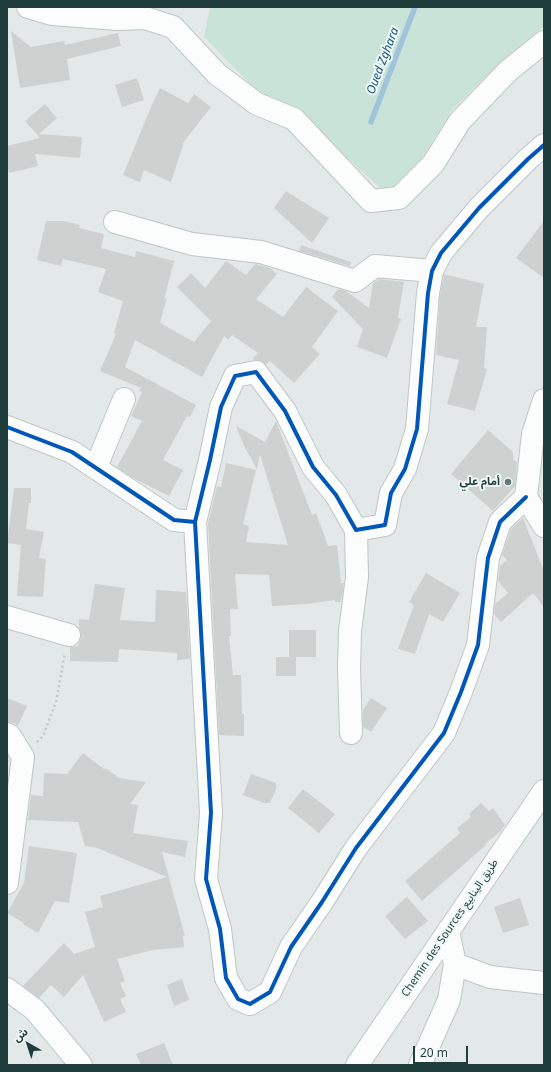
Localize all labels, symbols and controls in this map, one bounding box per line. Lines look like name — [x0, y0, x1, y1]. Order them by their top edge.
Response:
water label: Oued Zghara — [364, 26, 402, 96]
place label: أمام علي — [460, 475, 500, 489]
marker: أمام علي — [503, 477, 513, 487]
street label: Chemin des Sources طريق الينابيع — [399, 857, 501, 999]
north arrow — [8, 1024, 48, 1064]
text: ش — [10, 1024, 31, 1045]
scale bar — [415, 1038, 470, 1064]
text: 20 m — [420, 1044, 448, 1061]

